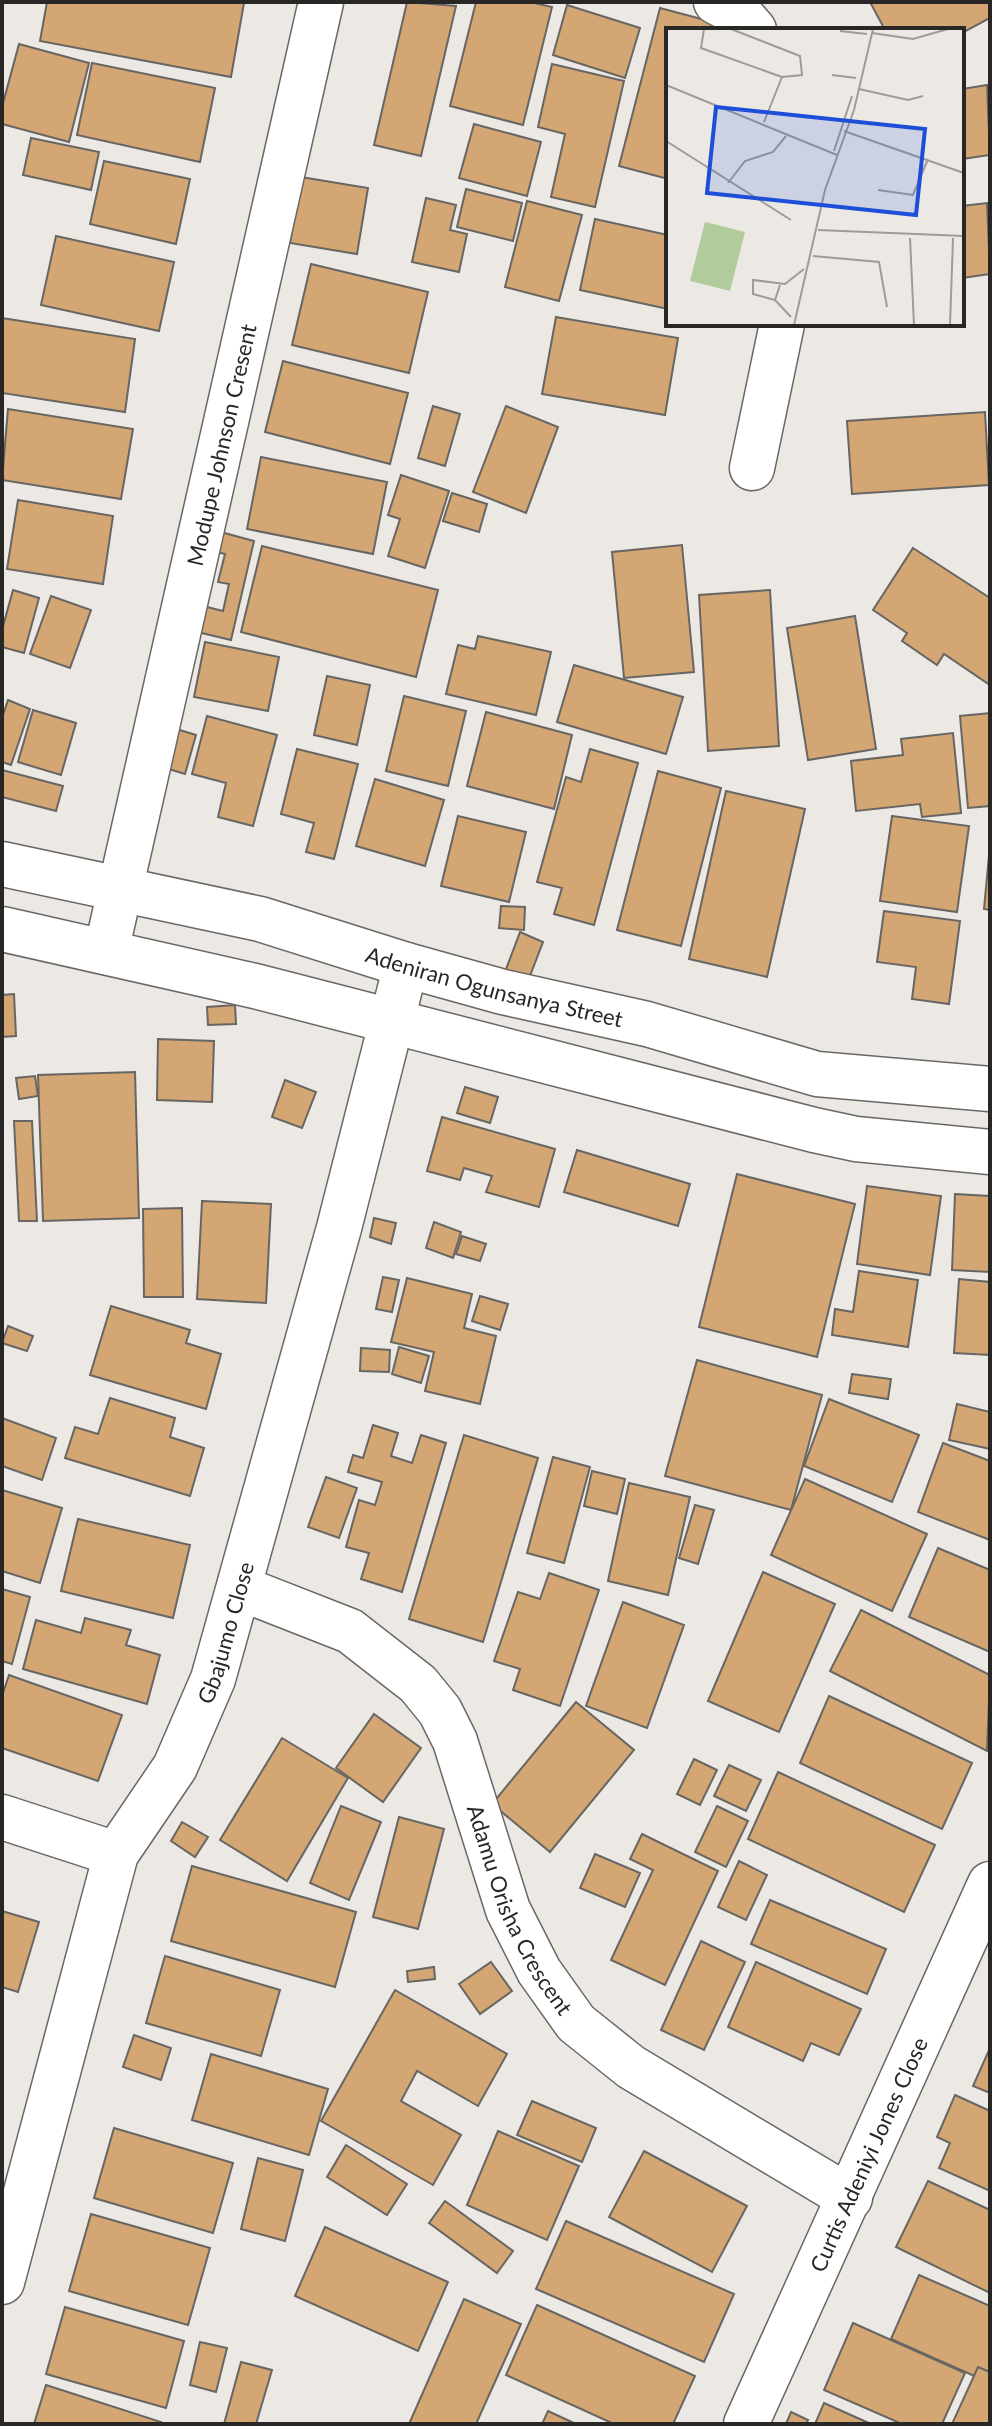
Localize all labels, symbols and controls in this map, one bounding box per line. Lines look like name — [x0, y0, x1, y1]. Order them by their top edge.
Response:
inset map — [666, 28, 964, 326]
street label: Modupe Johnson Cresent — [180, 321, 261, 568]
street label: Adeniran Ogunsanya Street — [363, 940, 626, 1032]
street label: Gbajumo Close — [191, 1558, 259, 1707]
street label: Adamu Orisha Crescent — [462, 1801, 579, 2020]
street label: Curtis Adeniyi Jones Close — [803, 2033, 933, 2276]

